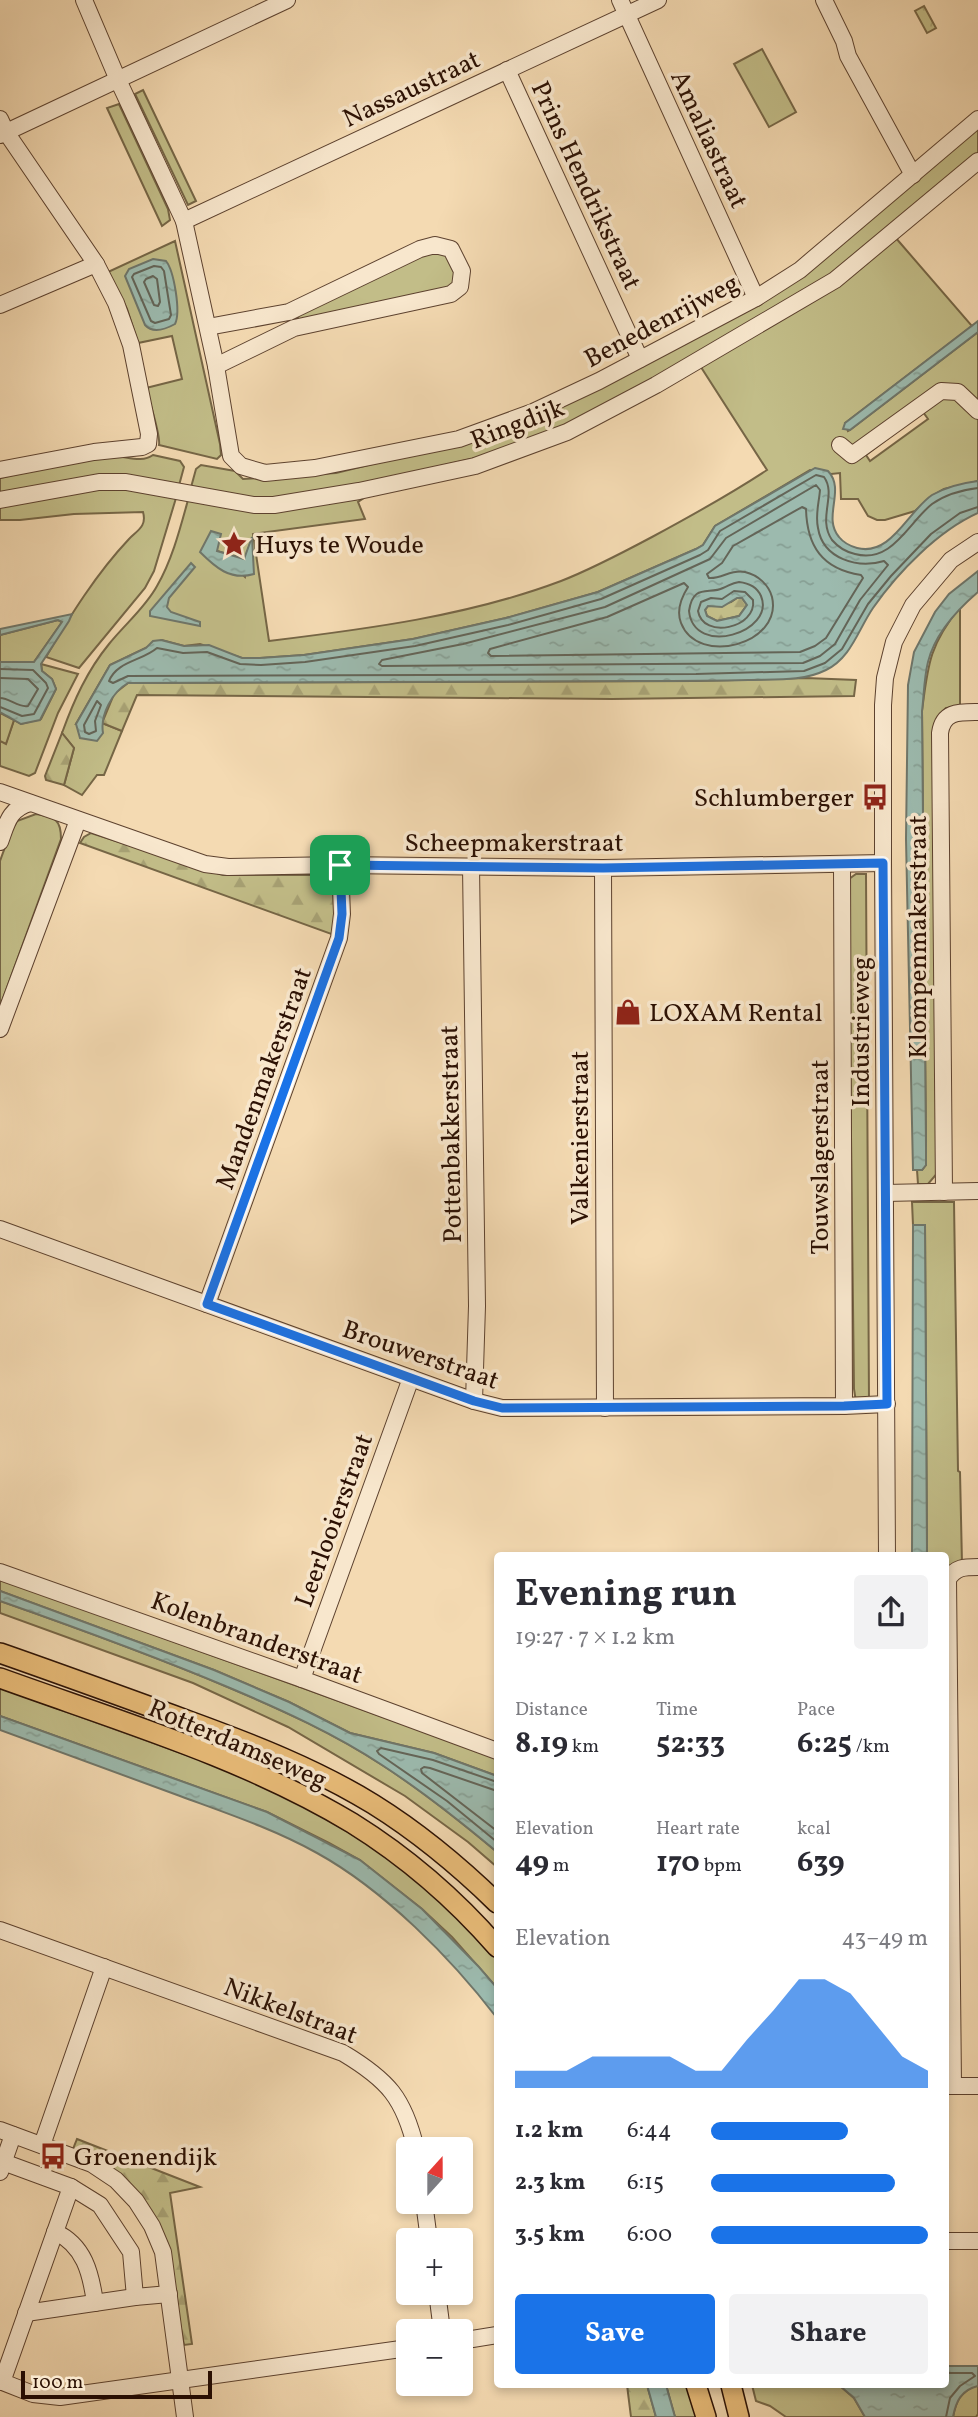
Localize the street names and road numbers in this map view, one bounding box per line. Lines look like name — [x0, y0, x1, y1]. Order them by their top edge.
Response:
street label: Nassaustraat — [337, 42, 486, 137]
street label: Amaliastraat — [660, 65, 756, 215]
street label: Prins Hendrikstraat — [521, 76, 649, 296]
street label: Benedenrijweg — [578, 266, 746, 378]
street label: Ringdijk — [465, 390, 570, 459]
street label: Klompenmakerstraat — [901, 815, 937, 1059]
street label: Scheepmakerstraat — [404, 826, 624, 862]
street label: Industrieweg — [844, 957, 880, 1107]
street label: Mandenmakerstraat — [208, 963, 322, 1195]
street label: Pottenbakkerstraat — [432, 1025, 472, 1243]
street label: Valkenierstraat — [563, 1051, 599, 1225]
street label: Touwslagerstraat — [803, 1059, 839, 1255]
street label: Brouwerstraat — [337, 1312, 504, 1400]
street label: Leerlooierstraat — [287, 1429, 383, 1613]
street label: Kolenbranderstraat — [145, 1584, 367, 1694]
street label: Rotterdamseweg — [142, 1691, 332, 1799]
street label: Nikkelstraat — [218, 1970, 363, 2054]

